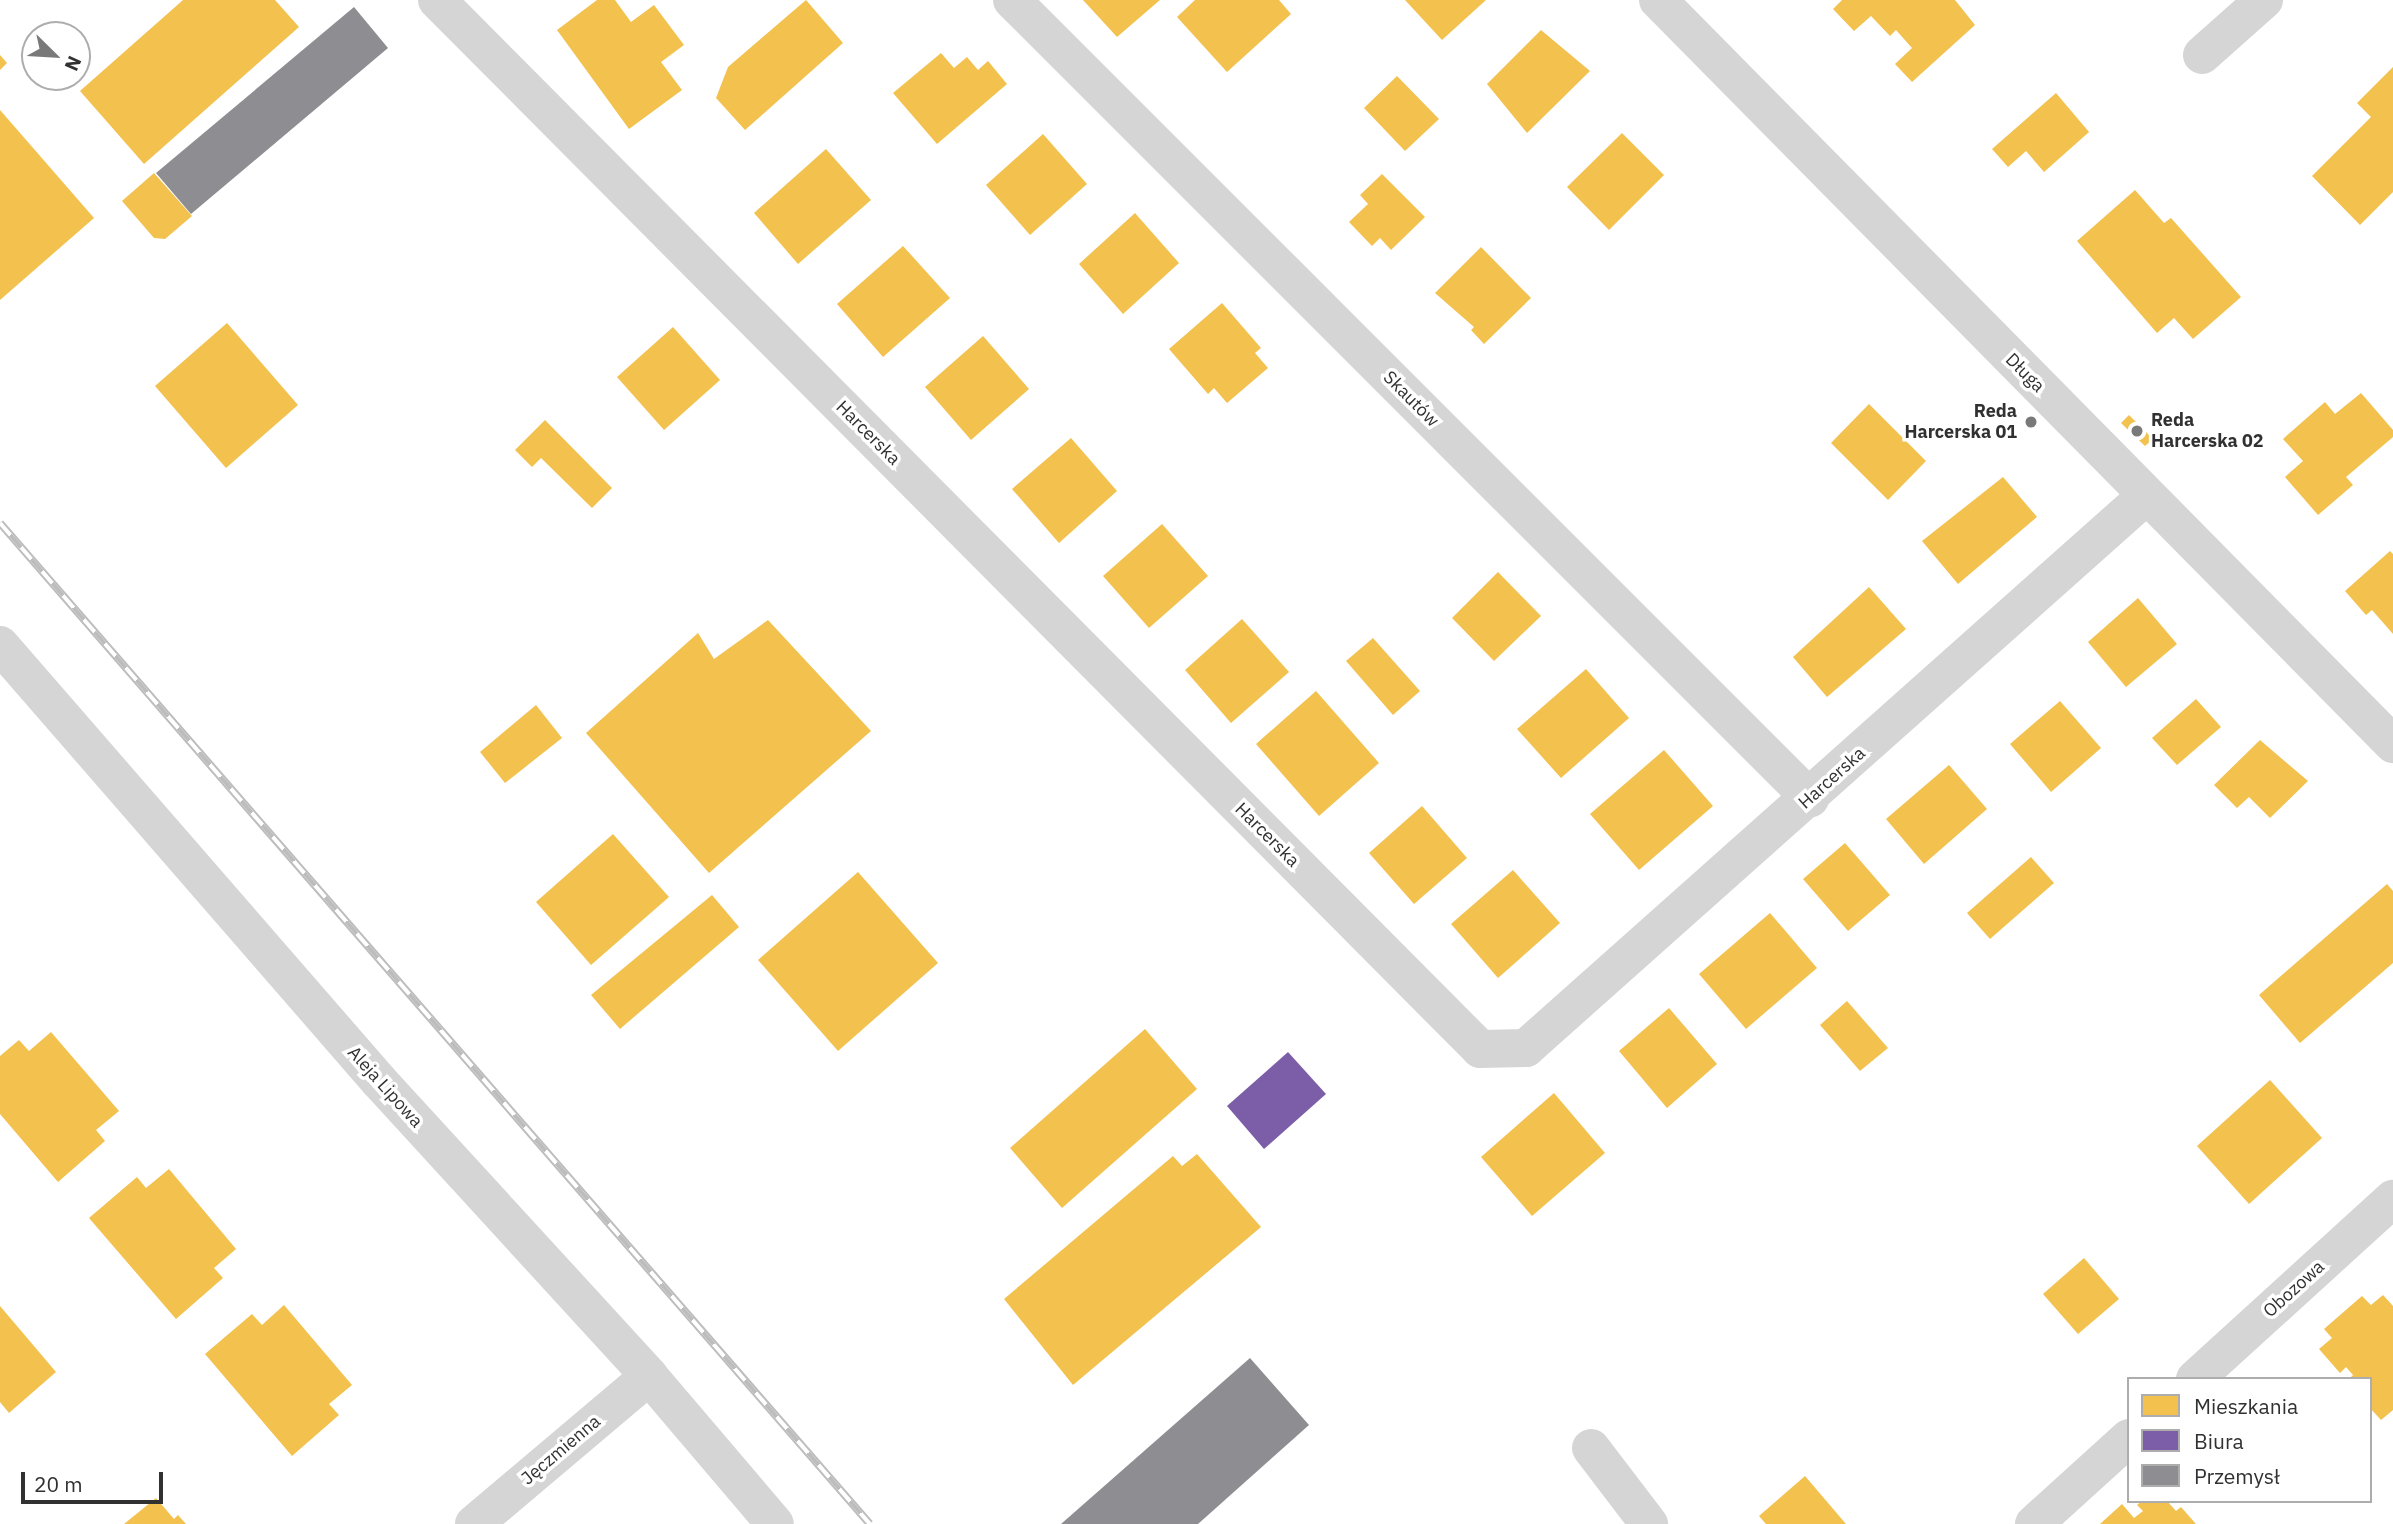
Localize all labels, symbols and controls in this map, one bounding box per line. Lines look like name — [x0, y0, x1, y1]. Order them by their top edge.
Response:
north arrow — [21, 21, 91, 91]
text: N — [60, 53, 87, 75]
street label: Długa — [2001, 349, 2049, 397]
street label: Skautów — [1379, 367, 1443, 431]
street label: Harcerska — [831, 396, 905, 470]
place label: Reda Harcerska 01 — [1904, 401, 2017, 444]
place label: Reda Harcerska 02 — [2151, 410, 2264, 452]
marker: Reda Harcerska 01 — [2023, 414, 2039, 430]
marker: Reda Harcerska 02 — [2129, 423, 2145, 439]
street label: Harcerska — [1794, 743, 1870, 813]
street label: Harcerska — [1230, 798, 1304, 872]
street label: Aleja Lipowa — [343, 1042, 427, 1132]
street label: Obozowa — [2259, 1256, 2329, 1322]
legend — [2127, 1377, 2372, 1503]
text: Mieszkania — [2194, 1392, 2298, 1420]
street label: Jęczmienna — [517, 1411, 605, 1489]
text: Biura — [2194, 1427, 2244, 1455]
scale bar — [24, 1458, 166, 1502]
text: Przemysł — [2194, 1462, 2280, 1490]
text: 20 m — [34, 1470, 83, 1498]

